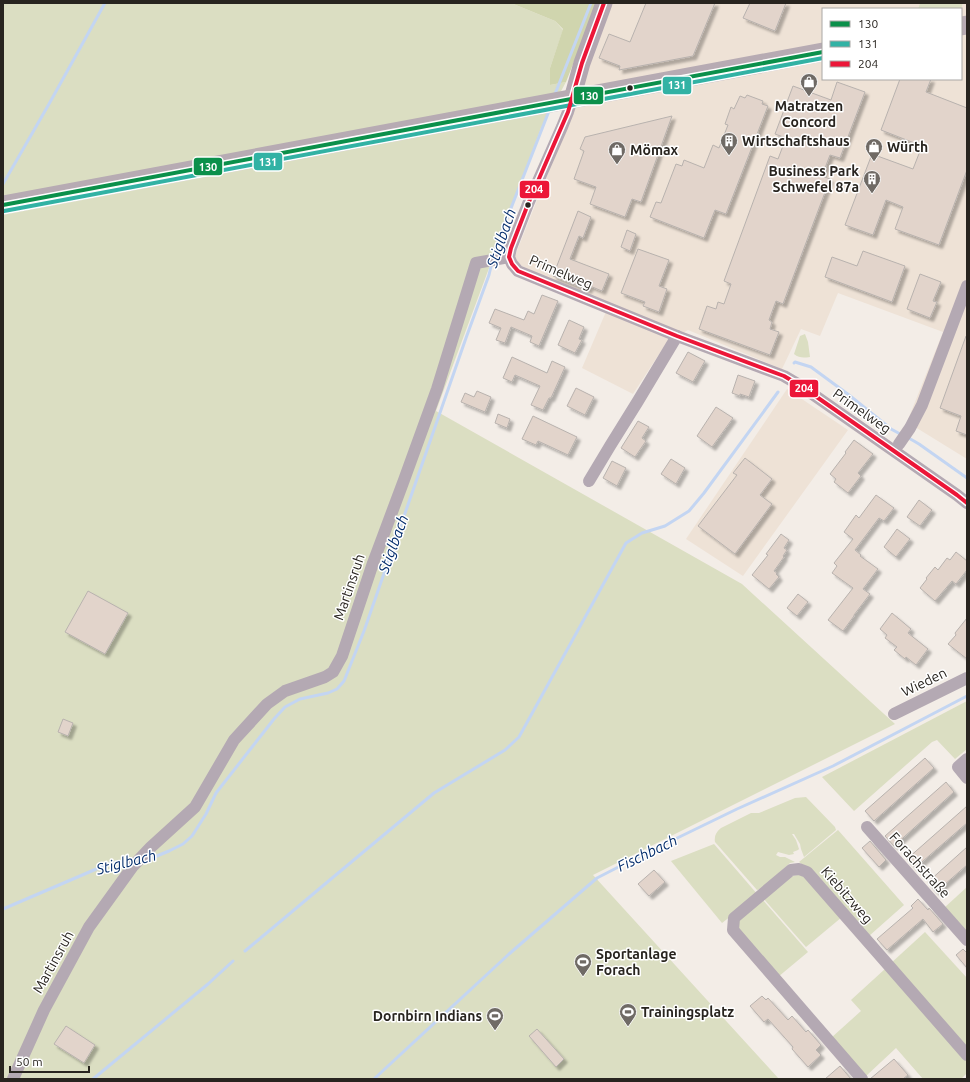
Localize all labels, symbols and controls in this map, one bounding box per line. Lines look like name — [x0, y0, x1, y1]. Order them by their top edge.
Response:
legend — [822, 8, 962, 80]
text: 130 — [858, 17, 879, 30]
text: 131 — [858, 37, 878, 50]
text: 204 — [858, 57, 879, 70]
shop icon: Matratzen Concord — [799, 72, 819, 97]
line badge: 131 — [662, 76, 692, 95]
text: 131 — [668, 79, 686, 91]
unlabelled marker — [625, 83, 635, 93]
line badge: 130 — [573, 86, 604, 105]
text: 130 — [580, 90, 598, 102]
place label: Matratzen Concord — [775, 98, 843, 130]
building icon: Wirtschaftshaus — [719, 131, 739, 156]
place label: Wirtschaftshaus — [742, 133, 850, 149]
shop icon: Würth — [864, 137, 884, 162]
place label: Würth — [887, 139, 928, 155]
shop icon: Mömax — [607, 140, 627, 165]
place label: Mömax — [630, 142, 679, 158]
line badge: 131 — [253, 152, 283, 171]
text: 131 — [259, 156, 277, 168]
line badge: 130 — [193, 157, 223, 176]
text: 130 — [199, 161, 217, 173]
place label: Business Park Schwefel 87a — [768, 163, 859, 195]
building icon: Business Park Schwefel 87a — [862, 169, 882, 194]
line badge: 204 — [519, 180, 550, 199]
text: 204 — [525, 183, 543, 195]
unlabelled marker — [523, 200, 533, 210]
water label: Stiglbach — [483, 206, 519, 271]
street label: Primelweg — [527, 252, 595, 292]
line badge: 204 — [789, 379, 819, 398]
text: 204 — [795, 382, 813, 394]
street label: Primelweg — [830, 385, 894, 437]
water label: Stiglbach — [374, 512, 411, 577]
street label: Martinsruh — [330, 552, 368, 622]
street label: Wieden — [899, 664, 949, 700]
street label: Forachstraße — [886, 829, 954, 901]
water label: Fischbach — [614, 831, 680, 875]
water label: Stiglbach — [93, 846, 158, 878]
street label: Kiebitzweg — [818, 863, 876, 927]
street label: Martinsruh — [29, 928, 77, 996]
place label: Sportanlage Forach — [596, 946, 676, 978]
sports icon: Sportanlage Forach — [573, 952, 593, 977]
sports icon: Trainingsplatz — [618, 1002, 638, 1027]
place label: Trainingsplatz — [641, 1004, 734, 1020]
sports icon: Dornbirn Indians — [485, 1006, 505, 1031]
place label: Dornbirn Indians — [373, 1008, 482, 1024]
scale bar — [10, 1048, 89, 1074]
text: 50 m — [16, 1055, 43, 1068]

